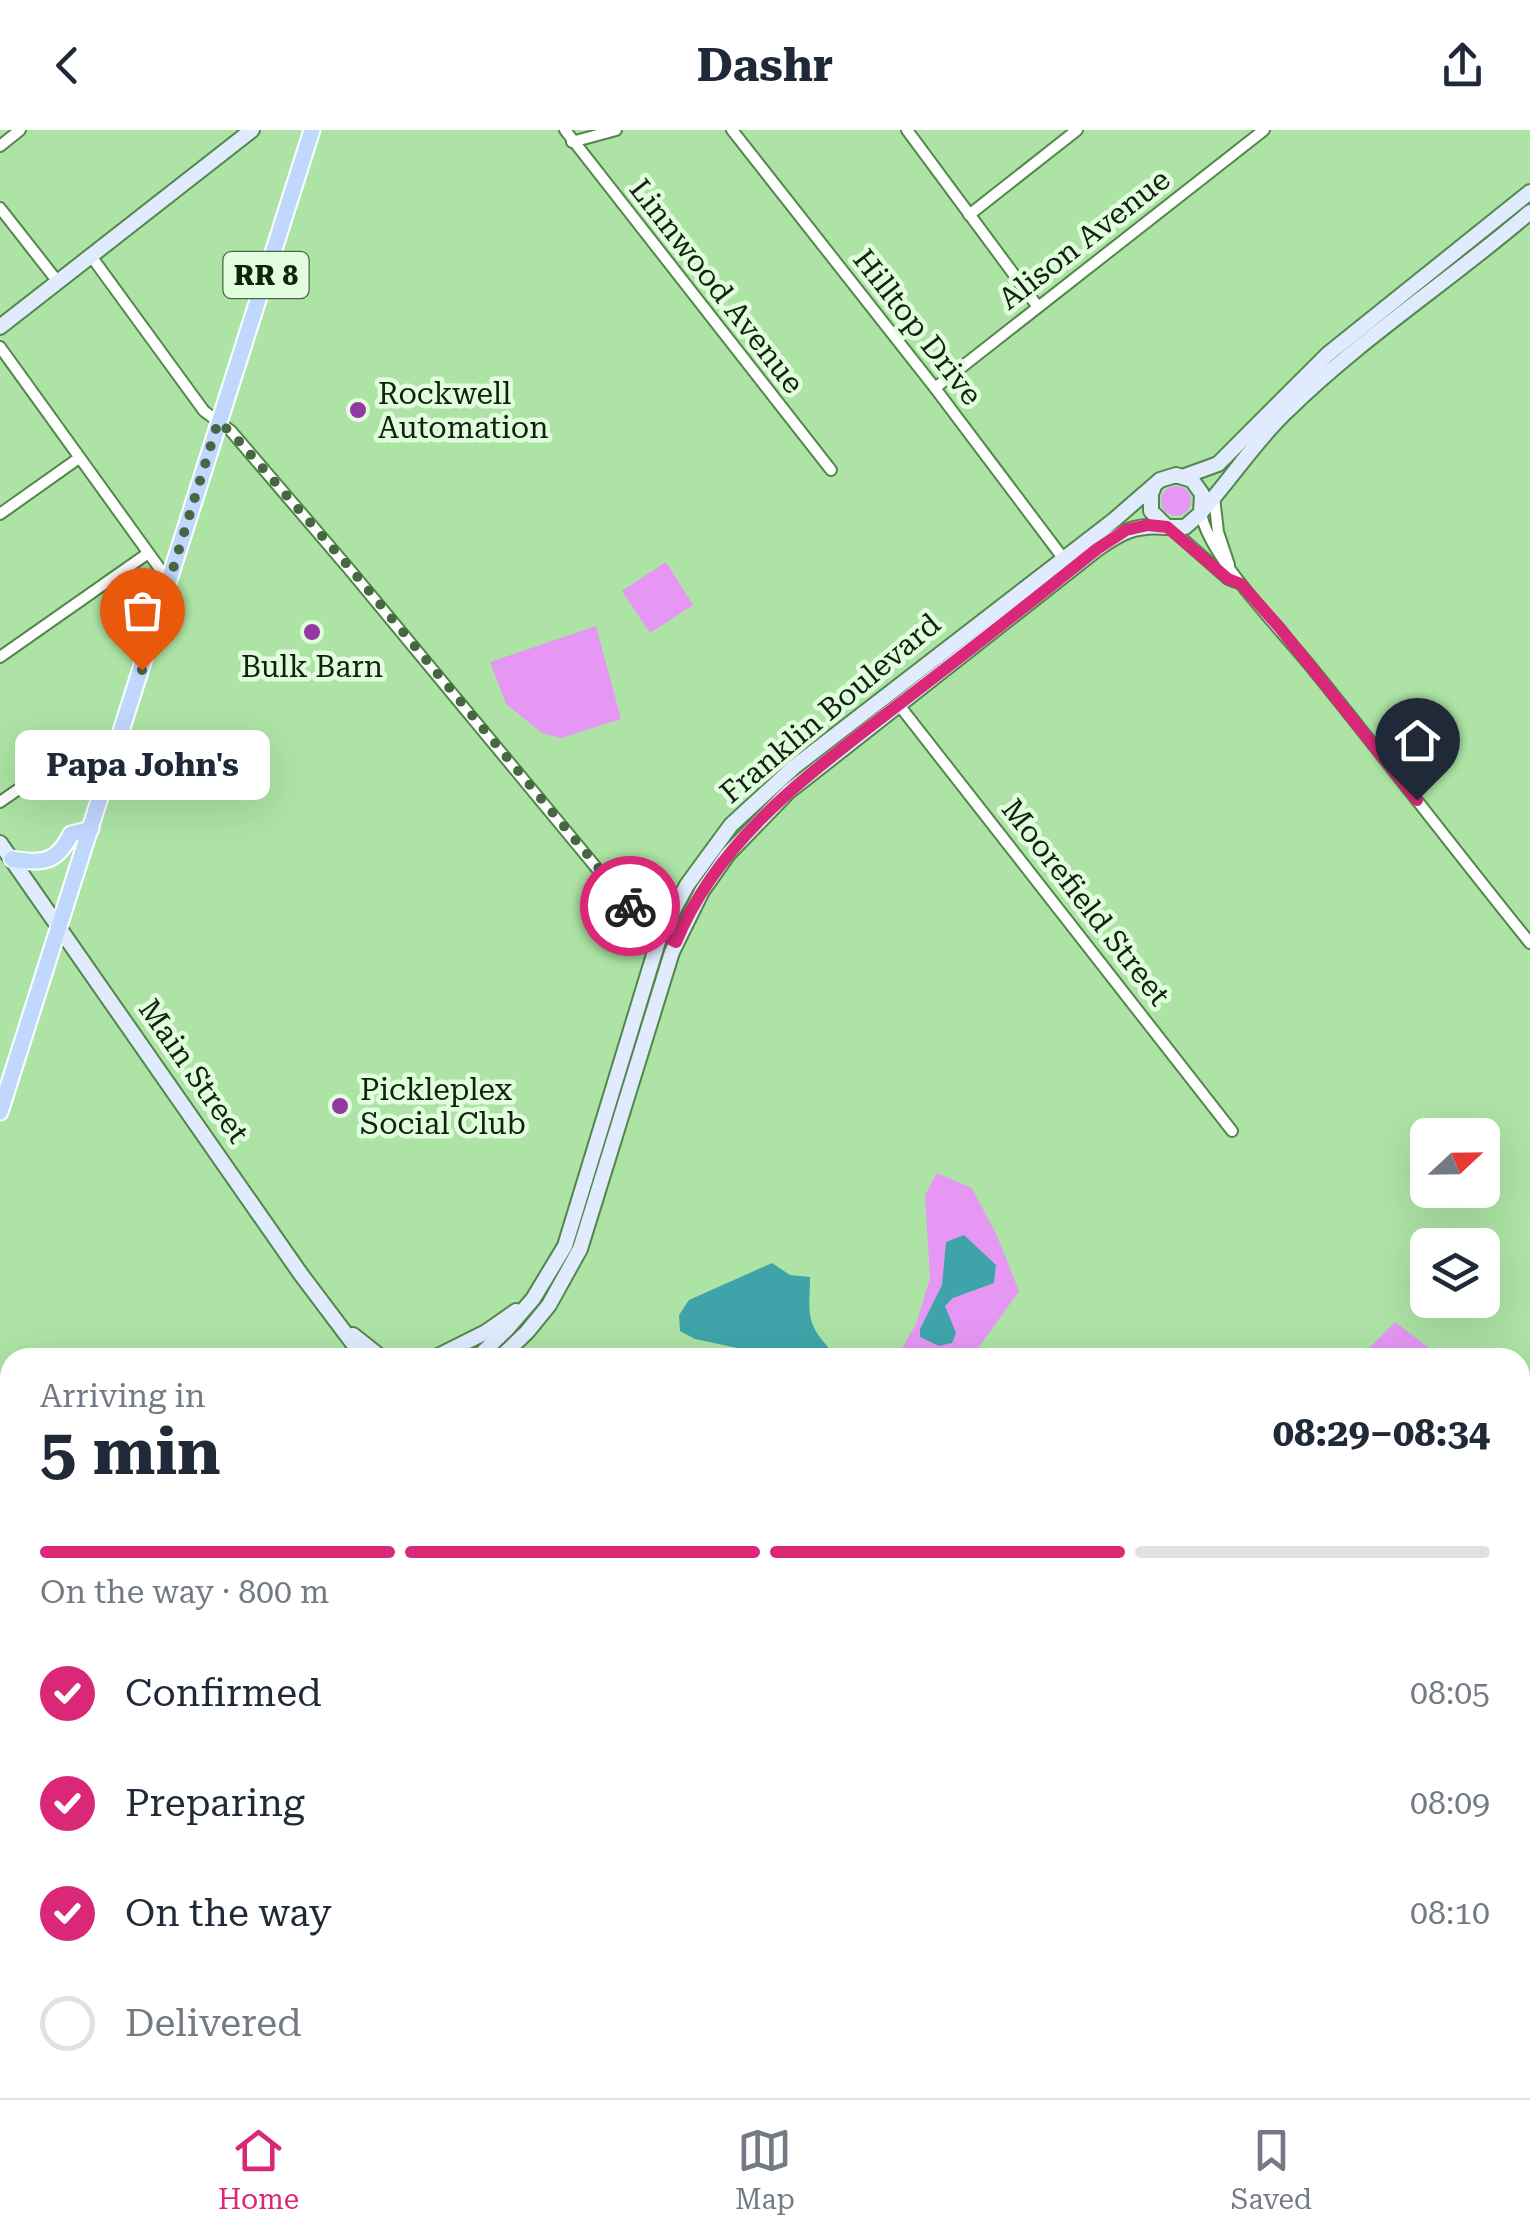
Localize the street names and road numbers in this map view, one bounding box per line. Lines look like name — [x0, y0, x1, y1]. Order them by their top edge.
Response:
street label: Alison Avenue — [992, 161, 1176, 317]
street label: Linnwood Avenue — [623, 172, 811, 400]
street label: Hilltop Drive — [846, 242, 990, 412]
road number: RR 8 — [224, 252, 308, 298]
street label: Franklin Boulevard — [713, 606, 947, 810]
street label: Moorefield Street — [995, 792, 1177, 1012]
street label: Main Street — [132, 993, 256, 1149]

